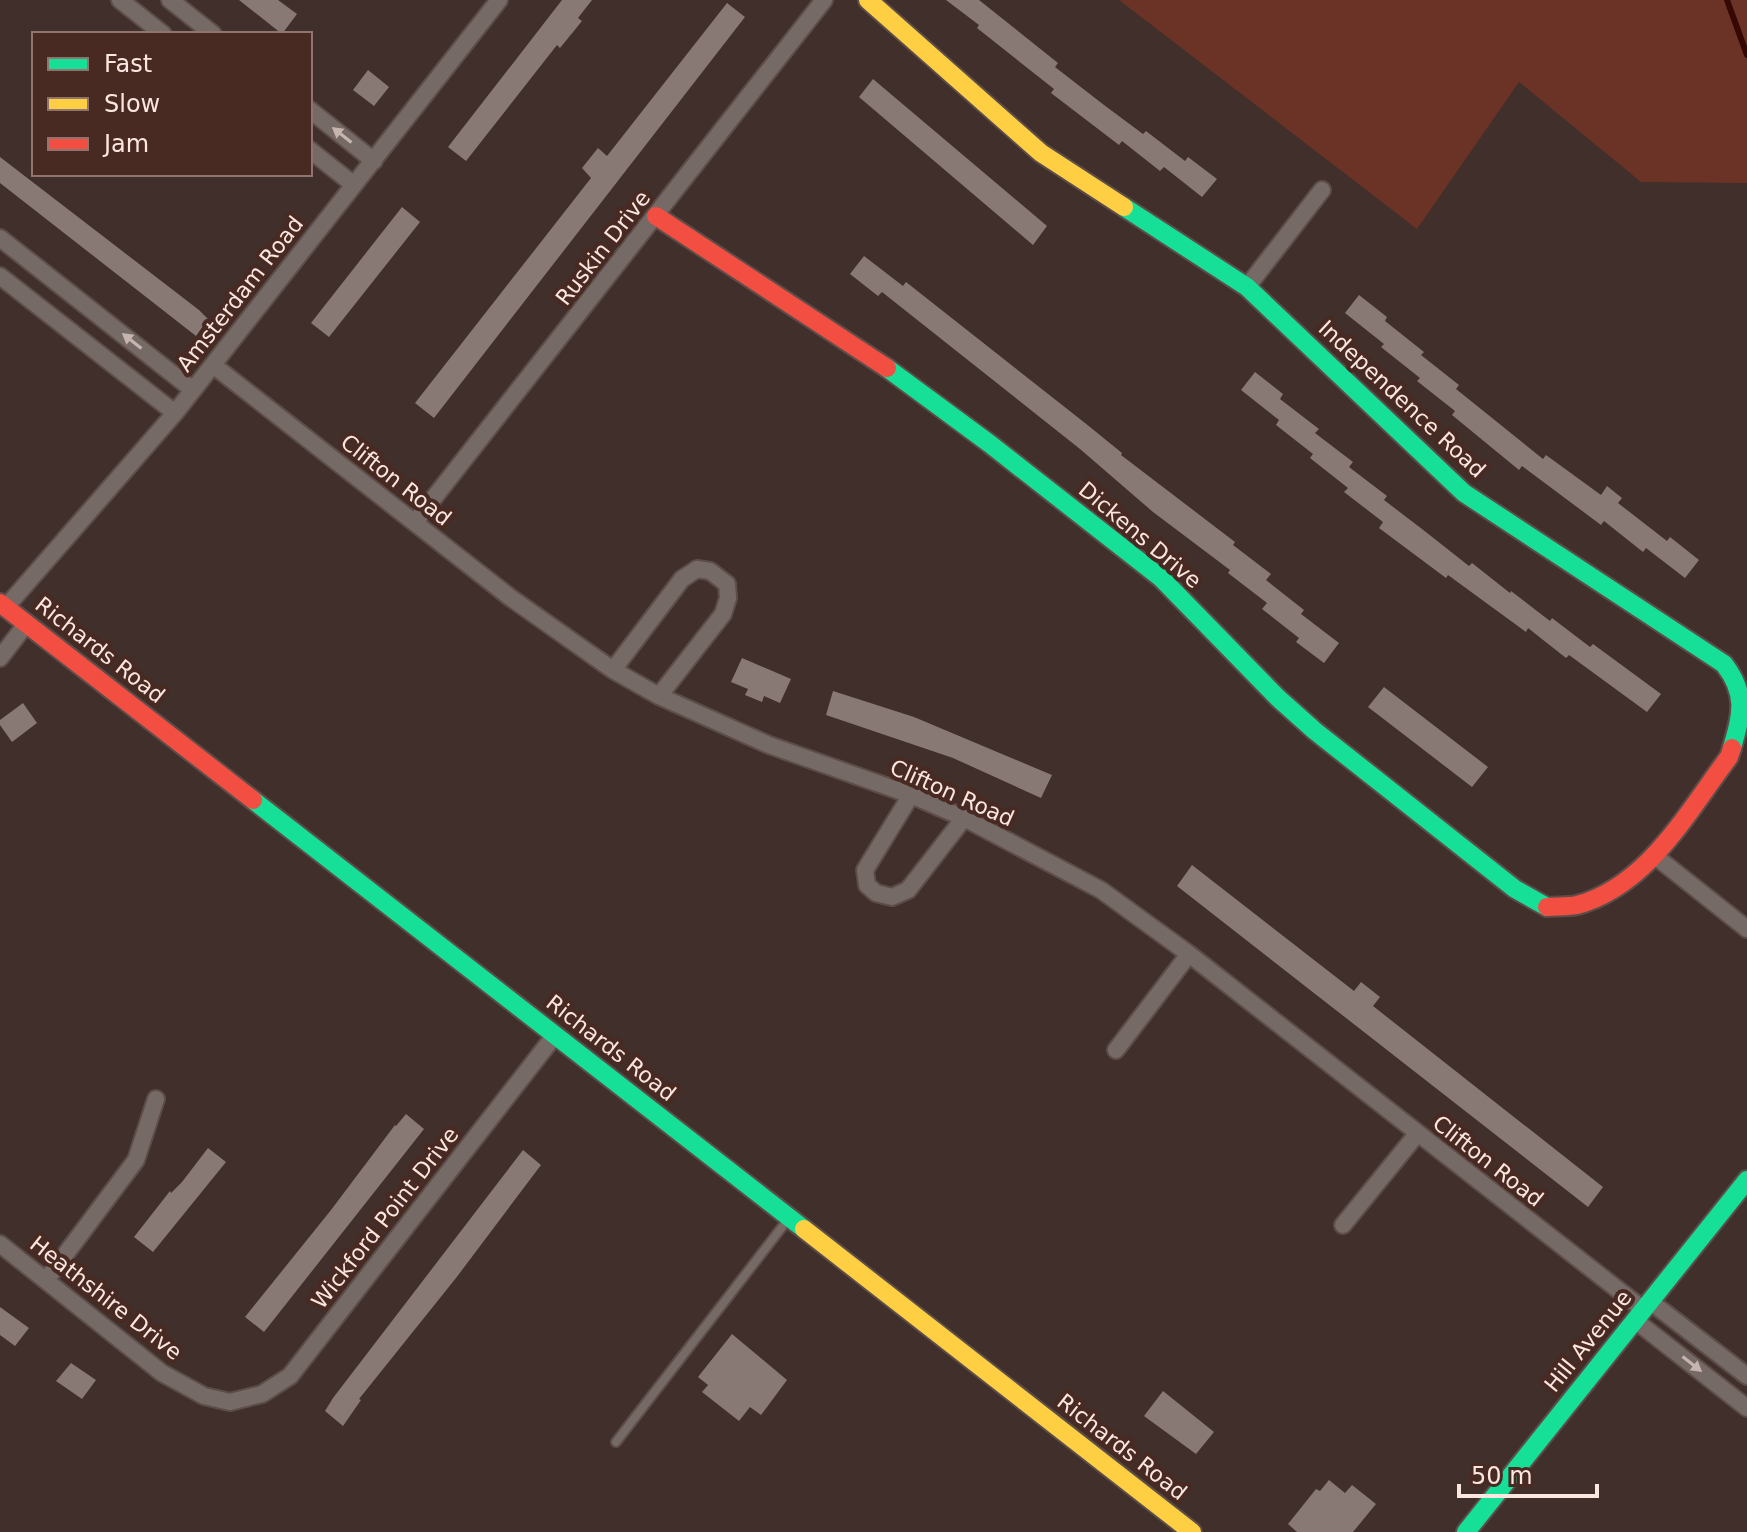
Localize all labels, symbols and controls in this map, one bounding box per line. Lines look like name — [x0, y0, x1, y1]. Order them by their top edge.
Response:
legend — [32, 32, 312, 176]
text: Fast — [104, 50, 152, 78]
text: Slow — [104, 90, 160, 118]
one-way arrow — [332, 128, 352, 144]
text: Jam — [102, 130, 149, 158]
street label: Ruskin Drive — [551, 186, 655, 310]
street label: Amsterdam Road — [172, 212, 308, 376]
street label: Independence Road — [1314, 315, 1490, 483]
one-way arrow — [122, 334, 142, 350]
street label: Clifton Road — [336, 429, 456, 531]
street label: Dickens Drive — [1074, 477, 1206, 593]
street label: Richards Road — [30, 592, 170, 708]
street label: Clifton Road — [886, 754, 1018, 832]
street label: Richards Road — [541, 990, 681, 1106]
street label: Clifton Road — [1428, 1110, 1548, 1212]
street label: Wickford Point Drive — [306, 1122, 464, 1314]
street label: Heathshire Drive — [25, 1231, 187, 1365]
street label: Hill Avenue — [1539, 1285, 1637, 1397]
one-way arrow — [1682, 1356, 1702, 1372]
street label: Richards Road — [1052, 1389, 1192, 1505]
scale bar — [1459, 1448, 1597, 1498]
text: 50 m — [1471, 1462, 1533, 1490]

